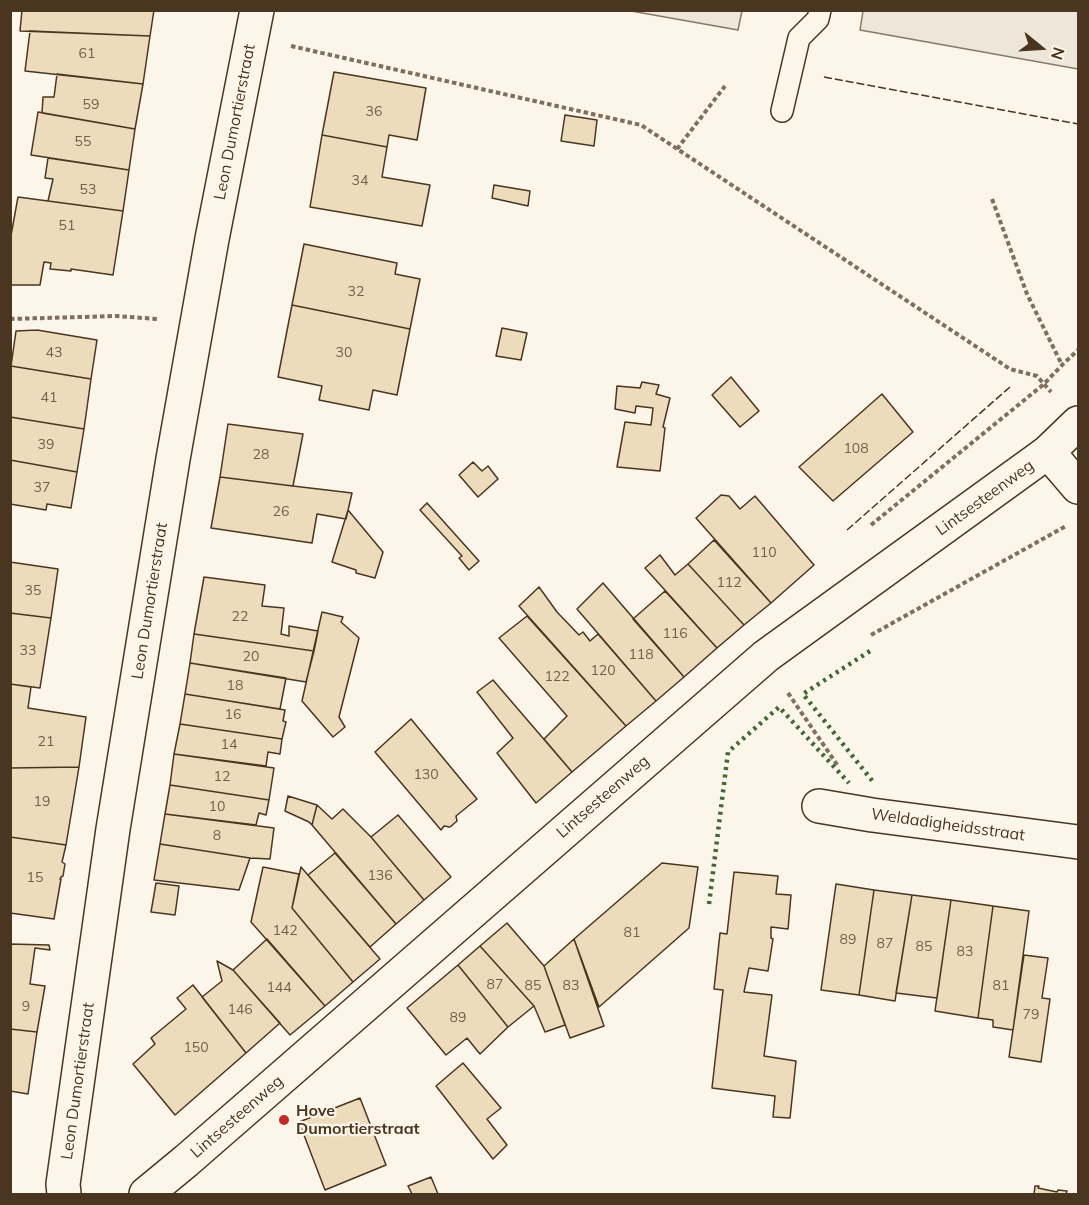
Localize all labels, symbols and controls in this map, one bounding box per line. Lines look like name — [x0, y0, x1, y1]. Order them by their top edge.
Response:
north arrow — [1011, 18, 1071, 78]
street label: Leon Dumortierstraat — [210, 42, 260, 202]
text: N — [1047, 45, 1069, 62]
house number: 61 — [79, 46, 95, 62]
house number: 59 — [83, 97, 99, 113]
house number: 36 — [366, 104, 382, 120]
house number: 55 — [75, 134, 91, 150]
house number: 34 — [352, 173, 368, 189]
house number: 53 — [80, 182, 96, 198]
house number: 51 — [59, 218, 75, 234]
house number: 32 — [348, 284, 364, 300]
house number: 43 — [46, 345, 62, 361]
house number: 30 — [336, 345, 352, 361]
house number: 41 — [41, 390, 57, 406]
house number: 39 — [38, 437, 54, 453]
house number: 108 — [843, 441, 869, 457]
house number: 28 — [253, 447, 269, 463]
street label: Lintsesteenweg — [932, 456, 1038, 540]
house number: 37 — [34, 480, 50, 496]
house number: 26 — [273, 504, 289, 520]
street label: Leon Dumortierstraat — [128, 521, 172, 681]
house number: 110 — [751, 545, 777, 561]
house number: 112 — [716, 575, 742, 591]
house number: 35 — [25, 583, 41, 599]
house number: 22 — [232, 609, 248, 625]
house number: 116 — [662, 626, 688, 642]
house number: 33 — [20, 643, 36, 659]
house number: 118 — [628, 647, 654, 663]
house number: 20 — [243, 649, 259, 665]
house number: 120 — [590, 663, 616, 679]
house number: 122 — [544, 669, 570, 685]
house number: 18 — [227, 678, 243, 694]
house number: 16 — [225, 707, 241, 723]
house number: 21 — [38, 734, 54, 750]
house number: 14 — [221, 737, 237, 753]
street label: Lintsesteenweg — [553, 752, 653, 842]
house number: 130 — [413, 767, 439, 783]
house number: 12 — [214, 769, 230, 785]
house number: 19 — [34, 794, 50, 810]
house number: 10 — [209, 799, 225, 815]
street label: Weldadigheidsstraat — [870, 805, 1026, 845]
house number: 8 — [213, 828, 221, 844]
house number: 136 — [367, 868, 393, 884]
house number: 15 — [27, 870, 43, 886]
house number: 142 — [272, 923, 298, 939]
house number: 81 — [624, 925, 640, 941]
house number: 89 — [840, 932, 856, 948]
house number: 87 — [877, 936, 893, 952]
house number: 85 — [916, 939, 932, 955]
house number: 83 — [957, 944, 973, 960]
house number: 87 — [487, 977, 503, 993]
house number: 85 — [525, 978, 541, 994]
house number: 83 — [563, 978, 579, 994]
house number: 81 — [993, 978, 1009, 994]
house number: 144 — [266, 980, 292, 996]
house number: 9 — [22, 999, 30, 1015]
street label: Leon Dumortierstraat — [57, 1001, 99, 1161]
house number: 146 — [227, 1002, 253, 1018]
house number: 79 — [1023, 1007, 1039, 1023]
house number: 89 — [450, 1010, 466, 1026]
house number: 150 — [183, 1040, 209, 1056]
street label: Lintsesteenweg — [187, 1072, 287, 1162]
place label: Hove Dumortierstraat — [296, 1101, 420, 1139]
marker: Hove Dumortierstraat — [277, 1113, 291, 1127]

